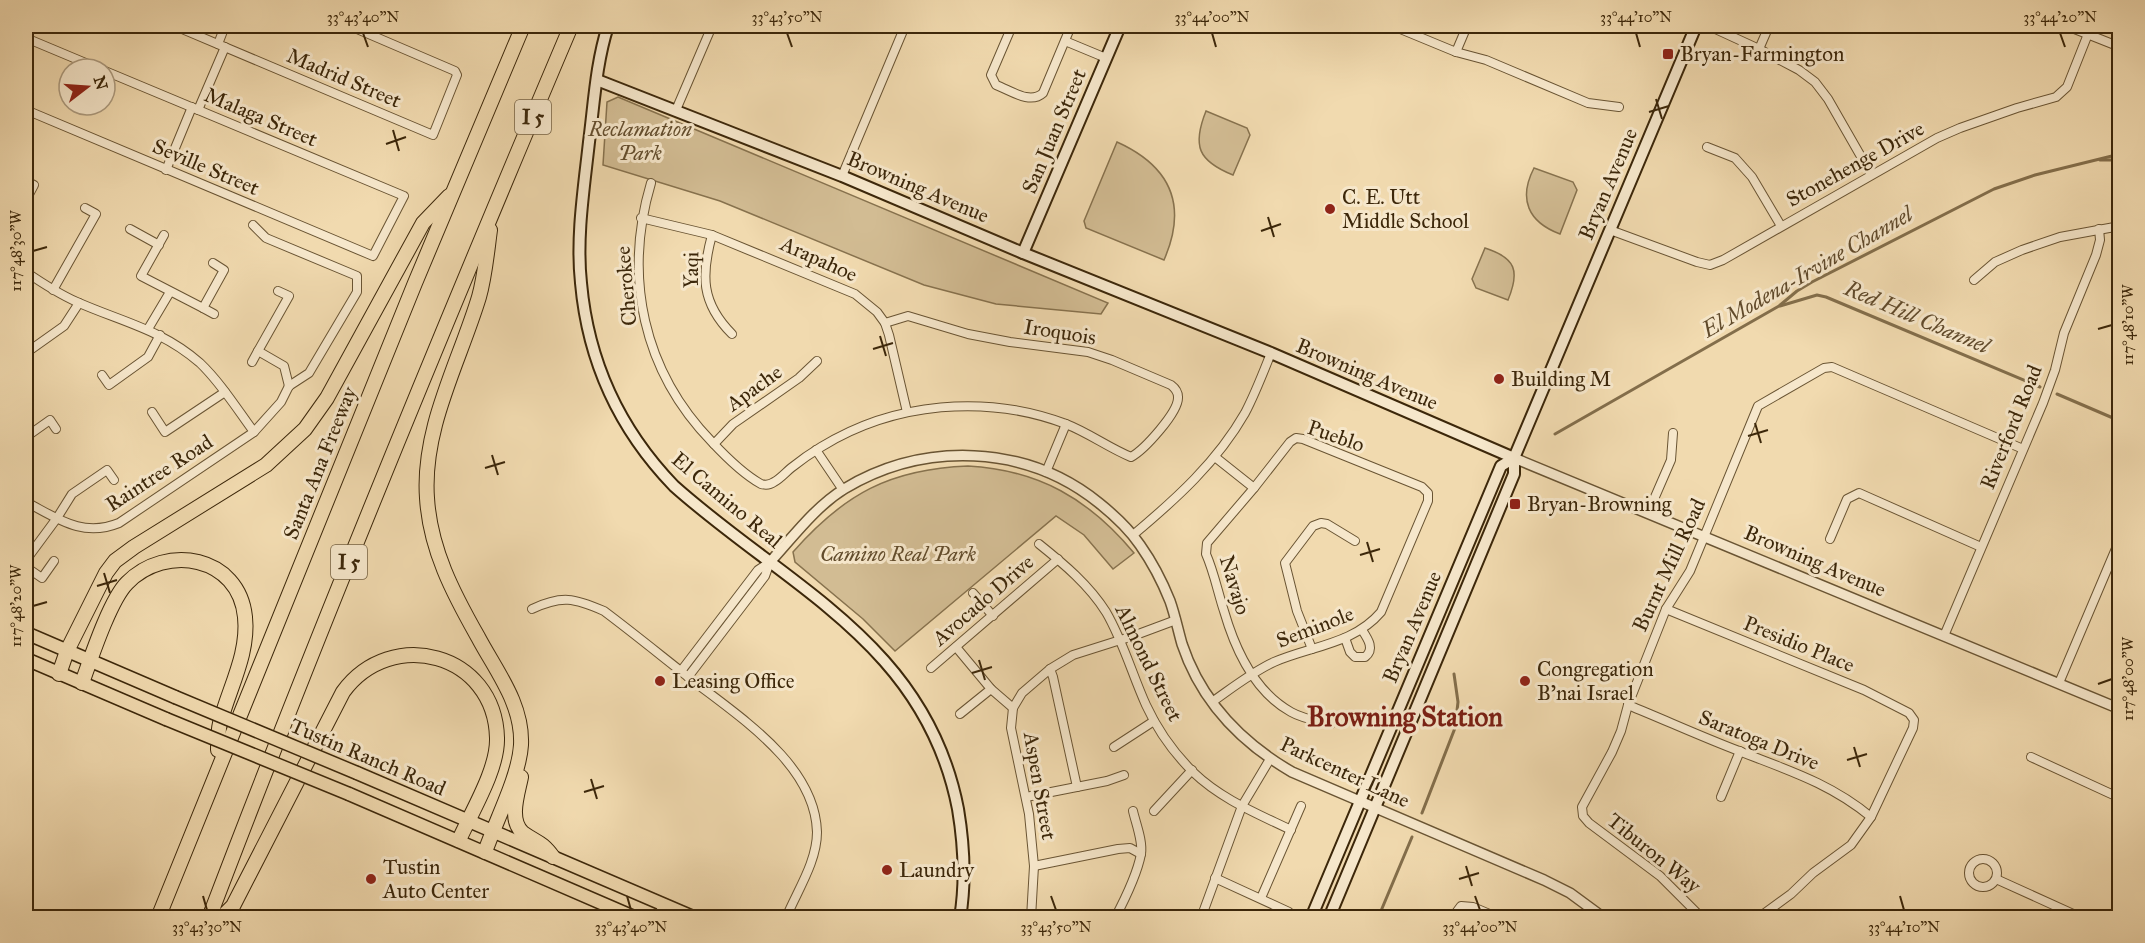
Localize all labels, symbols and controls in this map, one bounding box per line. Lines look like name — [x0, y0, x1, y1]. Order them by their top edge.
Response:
text: 33°43'40"N — [327, 8, 399, 26]
text: 33°43'50"N — [752, 8, 823, 26]
text: 33°44'00"N — [1174, 8, 1250, 26]
text: 33°44'10"N — [1600, 8, 1672, 26]
text: 33°44'20"N — [2023, 8, 2097, 26]
place label: Bryan-Farmington — [1680, 41, 1844, 67]
street label: Madrid Street — [283, 42, 406, 114]
marker: Bryan-Farmington — [1661, 47, 1675, 61]
north arrow — [57, 57, 117, 117]
street label: San Juan Street — [1016, 64, 1092, 197]
text: N — [90, 73, 112, 92]
street label: Malaga Street — [200, 82, 322, 153]
road number: I 5 — [515, 100, 551, 134]
street label: Stonehenge Drive — [1782, 115, 1929, 213]
park label: Reclamation Park — [587, 116, 692, 166]
street label: Bryan Avenue — [1573, 124, 1643, 244]
street label: Seville Street — [149, 133, 264, 201]
street label: Browning Avenue — [843, 145, 993, 229]
place label: C. E. Utt Middle School — [1342, 184, 1469, 234]
water label: El Modena-Irvine Channel — [1696, 200, 1919, 344]
marker: C. E. Utt Middle School — [1323, 202, 1337, 216]
text: 117°48'30"W — [7, 210, 25, 292]
street label: Arapahoe — [776, 230, 862, 288]
street label: Cherokee — [610, 245, 642, 327]
street label: Yaqi — [678, 251, 704, 289]
water label: Red Hill Channel — [1840, 274, 1995, 360]
text: 117°48'10"W — [2119, 284, 2137, 366]
street label: Iroquois — [1022, 313, 1098, 351]
street label: Browning Avenue — [1292, 332, 1442, 416]
street label: Apache — [720, 359, 787, 418]
street label: Riverford Road — [1974, 361, 2048, 493]
place label: Building M — [1511, 366, 1611, 392]
marker: Building M — [1492, 372, 1506, 386]
street label: Santa Ana Freeway — [278, 382, 363, 543]
street label: Pueblo — [1304, 414, 1368, 458]
street label: Raintree Road — [100, 428, 218, 517]
street label: El Camino Real — [666, 446, 788, 554]
place label: Bryan-Browning — [1527, 491, 1672, 517]
street label: Burnt Mill Road — [1627, 494, 1711, 636]
marker: Bryan-Browning — [1508, 497, 1522, 511]
street label: Browning Avenue — [1740, 519, 1890, 603]
park label: Camino Real Park — [820, 541, 977, 567]
road number: I 5 — [331, 545, 367, 579]
street label: Avocado Drive — [926, 549, 1039, 652]
street label: Navajo — [1214, 552, 1256, 618]
text: 117°48'20"W — [7, 564, 25, 647]
street label: Bryan Avenue — [1377, 567, 1447, 687]
street label: Almond Street — [1109, 599, 1189, 726]
street label: Seminole — [1273, 600, 1358, 654]
street label: Presidio Place — [1740, 610, 1859, 678]
text: 117°48'00"W — [2119, 636, 2137, 721]
place label: Congregation B'nai Israel — [1537, 656, 1654, 706]
place label: Leasing Office — [672, 668, 795, 694]
marker: Leasing Office — [653, 674, 667, 688]
marker: Congregation B'nai Israel — [1518, 674, 1532, 688]
district label: Browning Station — [1307, 700, 1503, 734]
street label: Saratoga Drive — [1695, 704, 1823, 776]
street label: Tustin Ranch Road — [286, 712, 450, 802]
street label: Aspen Street — [1018, 729, 1062, 843]
street label: Parkcenter Lane — [1276, 731, 1414, 813]
street label: Tiburon Way — [1602, 807, 1707, 899]
place label: Tustin Auto Center — [382, 854, 489, 904]
place label: Laundry — [899, 857, 975, 883]
marker: Laundry — [880, 863, 894, 877]
marker: Tustin Auto Center — [364, 872, 378, 886]
text: 33°43'30"N — [172, 918, 242, 936]
text: 33°43'40"N — [595, 918, 667, 936]
text: 33°43'50"N — [1021, 918, 1092, 936]
text: 33°44'00"N — [1442, 918, 1518, 936]
text: 33°44'10"N — [1868, 918, 1940, 936]

